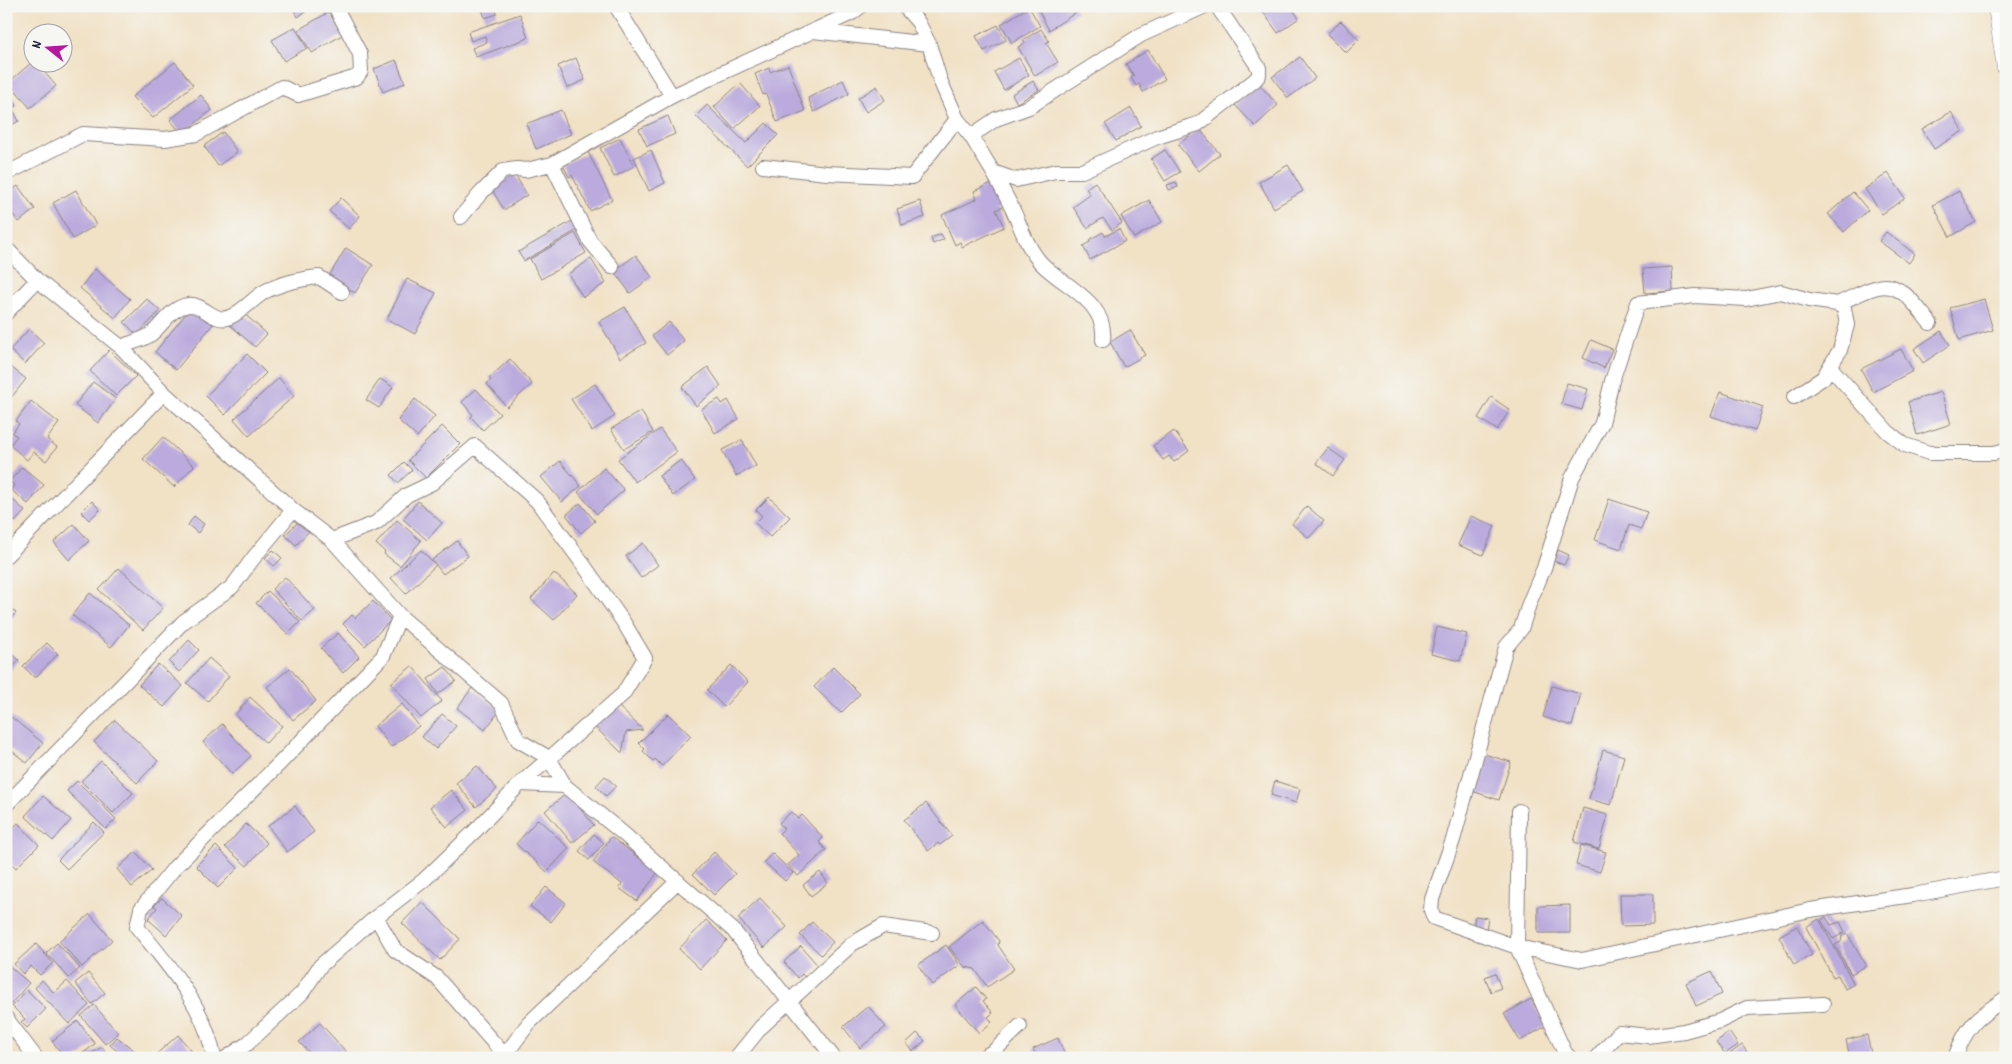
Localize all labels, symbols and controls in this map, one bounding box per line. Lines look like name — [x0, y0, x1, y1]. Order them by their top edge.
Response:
north arrow — [22, 22, 72, 72]
text: N — [27, 38, 48, 51]

